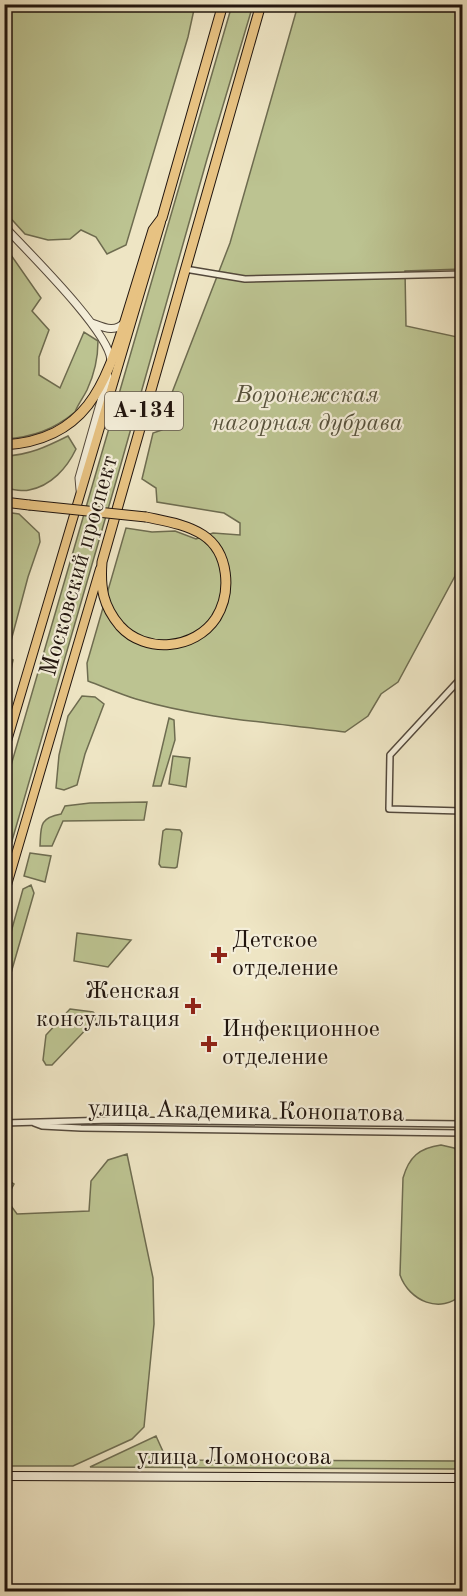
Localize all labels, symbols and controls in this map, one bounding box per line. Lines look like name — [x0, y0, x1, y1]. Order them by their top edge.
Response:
park label: Воронежская нагорная дубрава — [212, 384, 403, 436]
road number: А-134 — [105, 392, 183, 430]
street label: Московский проспект — [37, 453, 123, 679]
place label: Детское отделение — [232, 929, 338, 981]
marker: Детское отделение — [210, 946, 228, 964]
place label: Женская консультация — [36, 980, 180, 1032]
marker: Женская консультация — [184, 997, 202, 1015]
place label: Инфекционное отделение — [222, 1018, 380, 1070]
marker: Инфекционное отделение — [200, 1035, 218, 1053]
street label: улица Академика Конопатова — [88, 1097, 405, 1127]
street label: улица Ломоносова — [136, 1446, 332, 1470]

